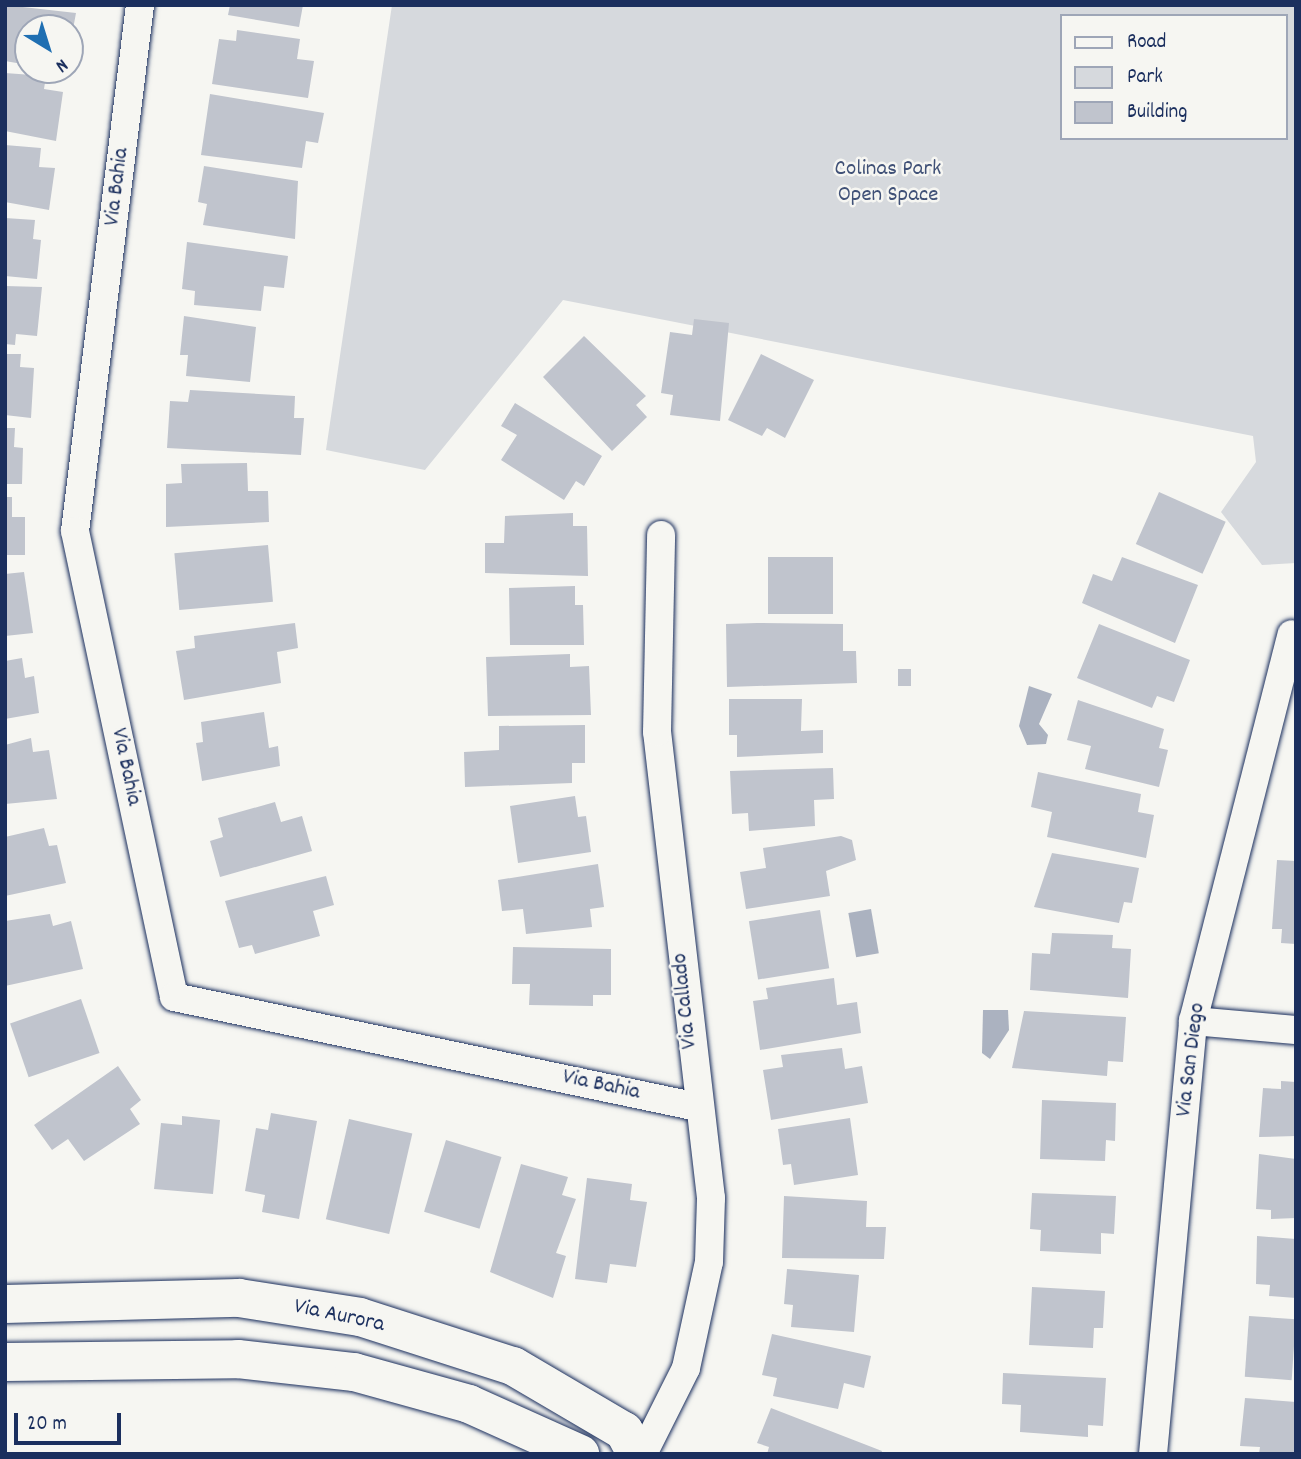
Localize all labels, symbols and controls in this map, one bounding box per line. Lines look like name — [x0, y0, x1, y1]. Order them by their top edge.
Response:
north arrow — [14, 14, 84, 84]
legend — [1060, 14, 1287, 140]
text: Road — [1127, 28, 1166, 58]
text: N — [49, 51, 73, 78]
text: Park — [1127, 63, 1163, 93]
text: Building — [1127, 98, 1187, 128]
street label: Via Bahia — [100, 146, 136, 228]
park label: Colinas Park Open Space — [835, 156, 941, 210]
street label: Via Bahia — [103, 726, 147, 808]
street label: Via Callado — [667, 952, 705, 1050]
street label: Via San Diego — [1171, 1001, 1213, 1119]
street label: Via Bahia — [560, 1064, 642, 1108]
street label: Via Aurora — [291, 1294, 387, 1340]
scale bar — [18, 1400, 124, 1444]
text: 20 m — [27, 1410, 67, 1440]

